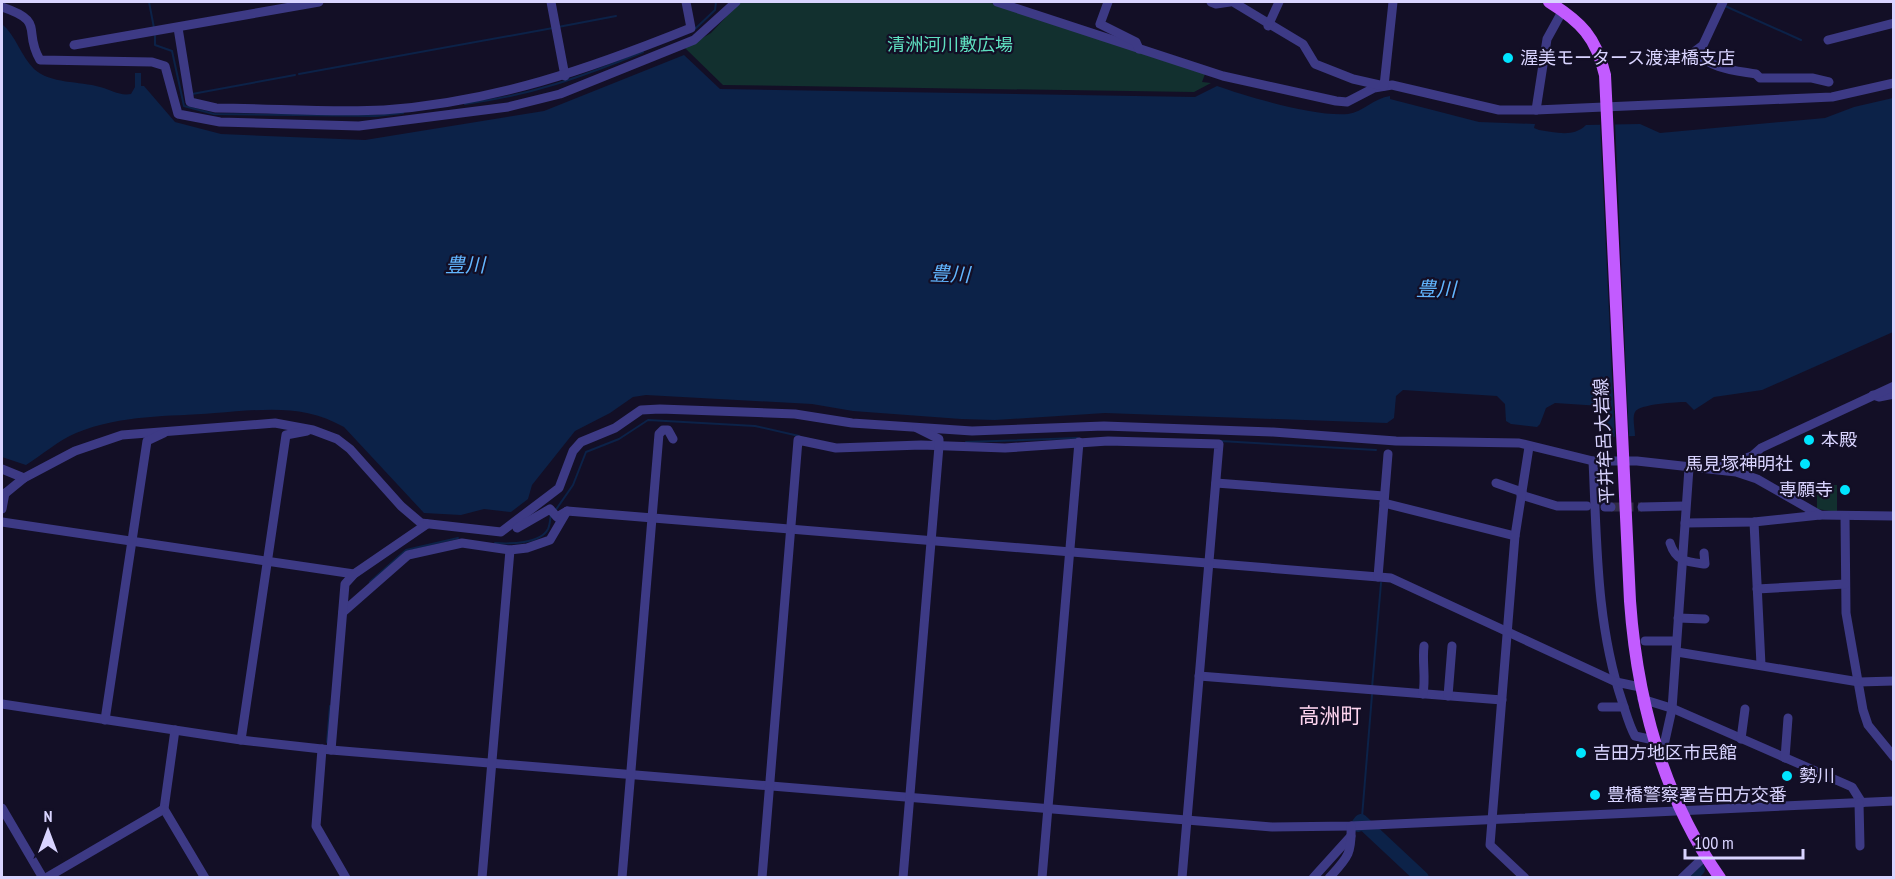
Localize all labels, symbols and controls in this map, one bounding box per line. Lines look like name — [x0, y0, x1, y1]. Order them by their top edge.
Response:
park label: 清洲河川敷広場 — [887, 33, 1013, 56]
place label: 渥美モータース渡津橋支店 — [1520, 46, 1735, 69]
marker: 渥美モータース渡津橋支店 — [1501, 51, 1515, 65]
water label: 豊川 — [445, 252, 487, 278]
water label: 豊川 — [930, 260, 972, 288]
water label: 豊川 — [1416, 276, 1458, 302]
street label: 平井牟呂大岩線 — [1589, 378, 1618, 505]
place label: 本殿 — [1821, 428, 1857, 451]
marker: 本殿 — [1802, 433, 1816, 447]
place label: 馬見塚神明社 — [1685, 452, 1793, 475]
marker: 馬見塚神明社 — [1798, 457, 1812, 471]
place label: 専願寺 — [1779, 478, 1833, 501]
marker: 専願寺 — [1838, 483, 1852, 497]
district label: 高洲町 — [1299, 702, 1362, 729]
place label: 吉田方地区市民館 — [1593, 741, 1737, 764]
marker: 吉田方地区市民館 — [1574, 746, 1588, 760]
place label: 勢川 — [1799, 764, 1835, 787]
marker: 勢川 — [1780, 769, 1794, 783]
place label: 豊橋警察署吉田方交番 — [1607, 783, 1787, 806]
marker: 豊橋警察署吉田方交番 — [1588, 788, 1602, 802]
north arrow — [18, 801, 78, 861]
text: N — [44, 806, 52, 826]
scale bar — [1685, 822, 1804, 860]
text: 100 m — [1694, 831, 1734, 854]

